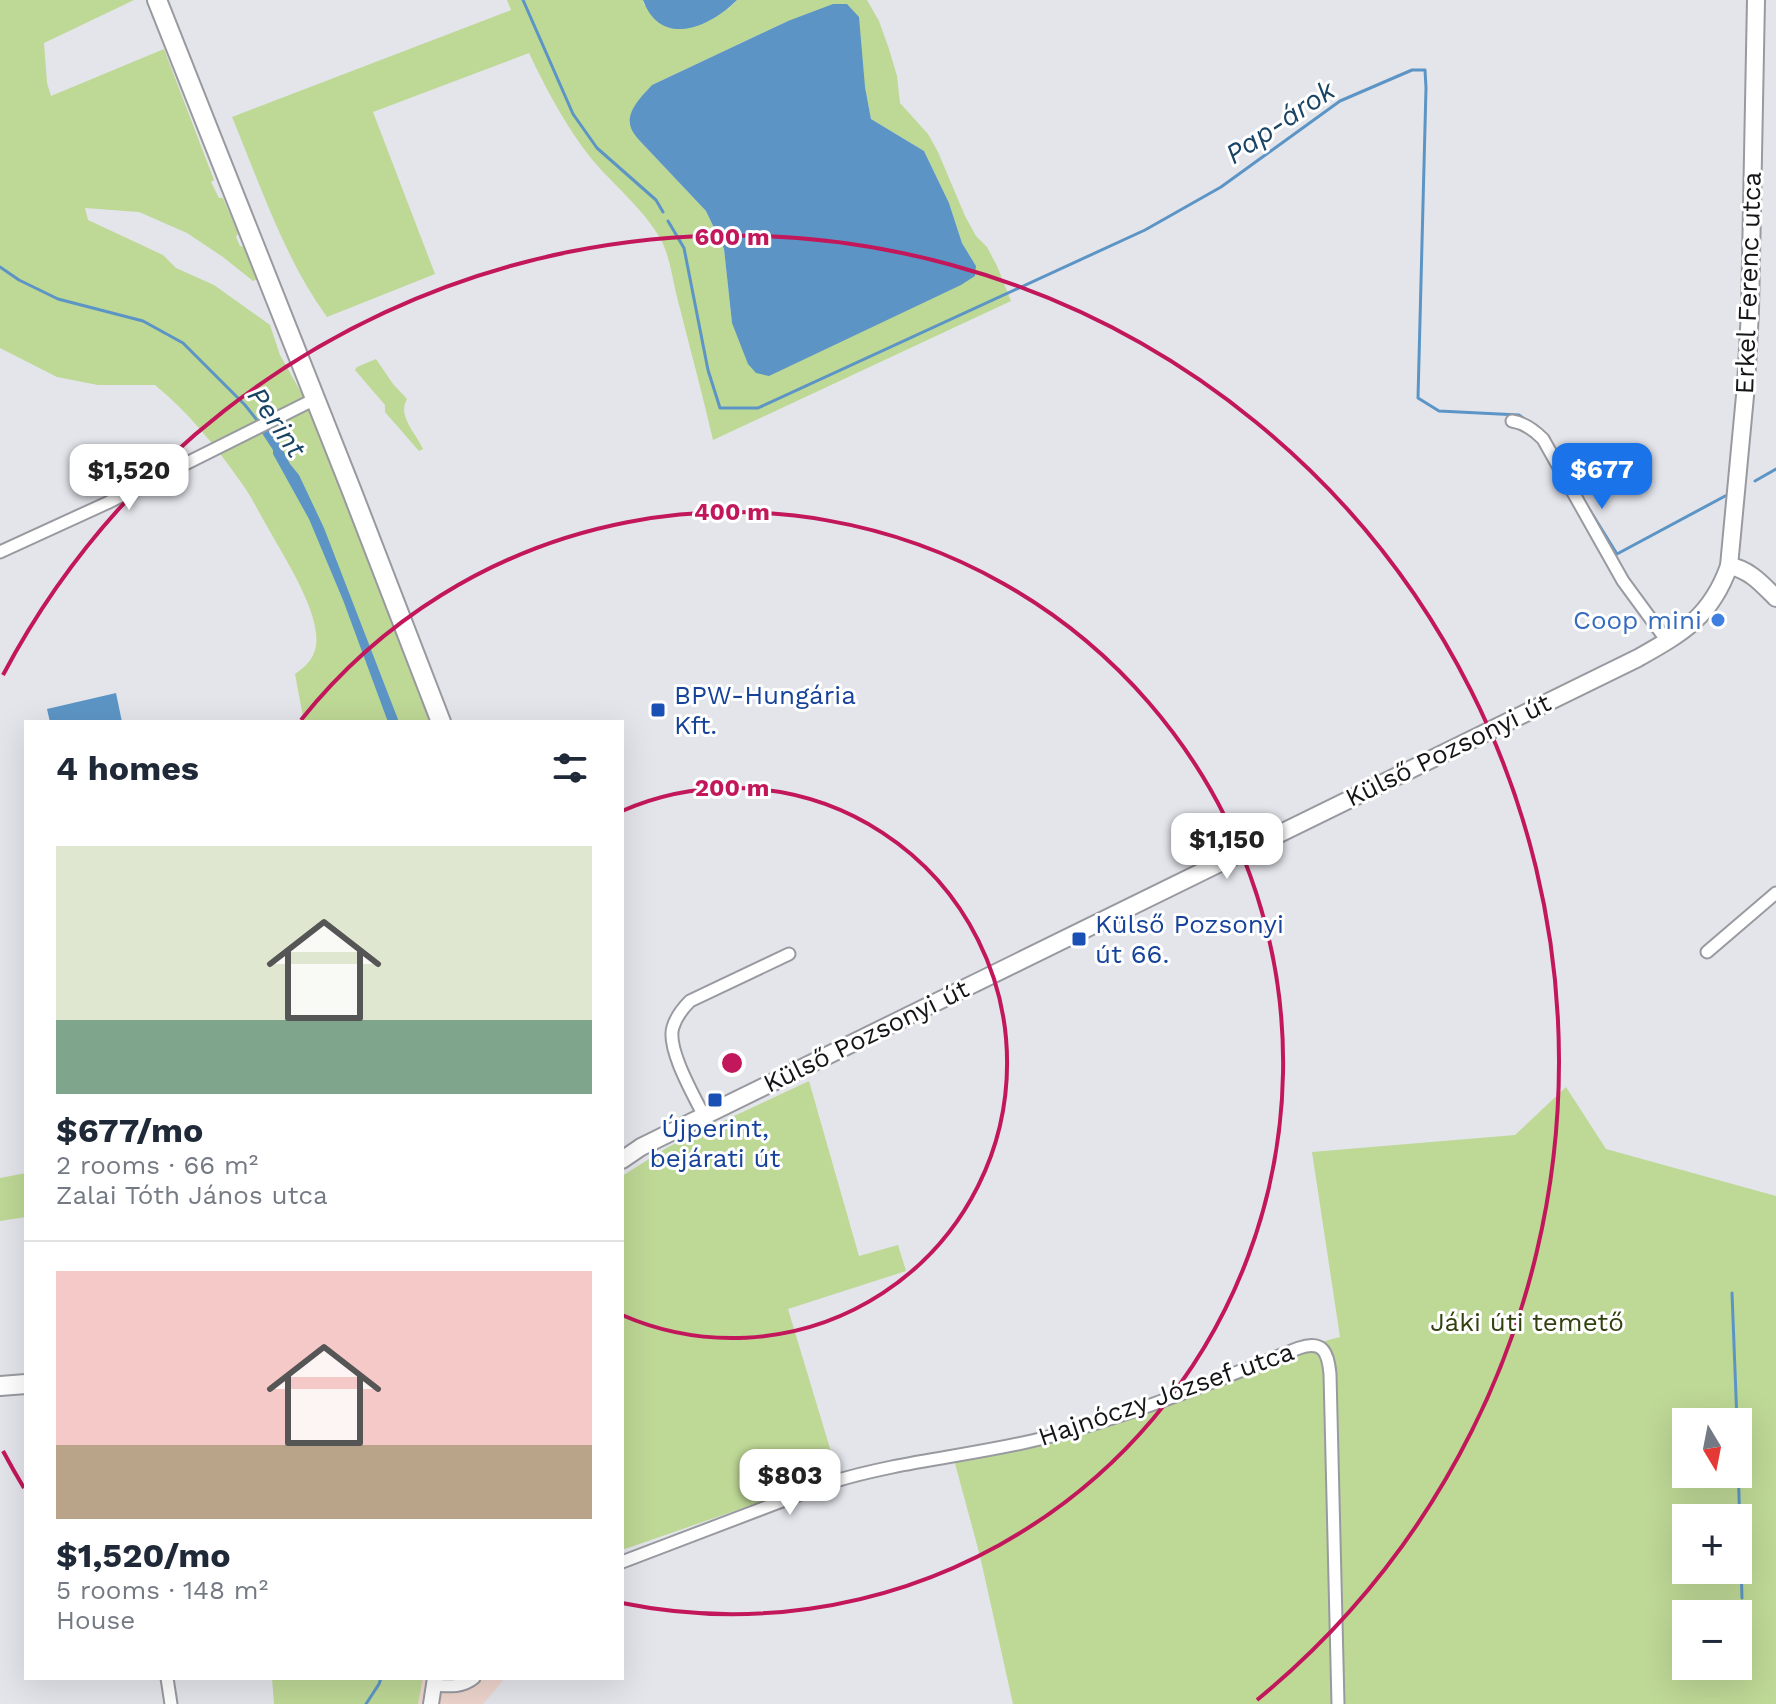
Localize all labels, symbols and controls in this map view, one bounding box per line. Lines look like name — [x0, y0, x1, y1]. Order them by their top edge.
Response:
water label: Pap-árok — [1219, 73, 1342, 171]
street label: Erkel Ferenc utca — [1729, 171, 1767, 395]
text: 600 m — [694, 223, 770, 251]
water label: Perint — [241, 380, 314, 464]
pin: $677 — [1555, 443, 1649, 511]
pin: $1,520 — [64, 444, 194, 512]
text: $677 — [1570, 454, 1634, 484]
text: $1,520 — [88, 455, 170, 485]
text: 400 m — [694, 498, 770, 526]
place label: Coop mini — [1573, 605, 1702, 635]
marker: Coop mini — [1709, 611, 1727, 629]
place label: BPW-Hungária Kft. — [674, 680, 856, 740]
street label: Külső Pozsonyi út — [1340, 687, 1556, 813]
marker: BPW-Hungária Kft. — [649, 701, 667, 719]
icon: filters — [548, 746, 592, 790]
text: 4 homes — [56, 748, 199, 788]
text: 200 m — [695, 774, 769, 802]
pin: $1,150 — [1162, 813, 1292, 881]
text: $1,150 — [1189, 824, 1265, 854]
icon: home — [252, 898, 396, 1042]
place label: Külső Pozsonyi út 66. — [1095, 909, 1284, 969]
marker: Külső Pozsonyi út 66. — [1070, 930, 1088, 948]
street label: Külső Pozsonyi út — [758, 973, 974, 1099]
centre of rings — [718, 1049, 746, 1077]
marker: Újperint, bejárati út — [706, 1091, 724, 1109]
text: $677/mo — [56, 1110, 203, 1150]
place label: Újperint, bejárati út — [650, 1113, 781, 1173]
text: 2 rooms · 66 m² — [56, 1150, 258, 1180]
text: Zalai Tóth János utca — [56, 1180, 328, 1210]
park label: Jáki úti temető — [1430, 1307, 1624, 1337]
icon: home — [252, 1323, 396, 1467]
street label: Hajnóczy József utca — [1034, 1336, 1298, 1452]
north arrow — [1672, 1408, 1752, 1488]
map controls — [1672, 1408, 1752, 1680]
pin: $803 — [743, 1449, 837, 1517]
text: $803 — [758, 1460, 822, 1490]
button: + — [1672, 1504, 1752, 1584]
text: $1,520/mo — [56, 1535, 231, 1575]
text: 5 rooms · 148 m² — [56, 1575, 268, 1605]
button: − — [1672, 1600, 1752, 1680]
text: House — [56, 1605, 135, 1635]

